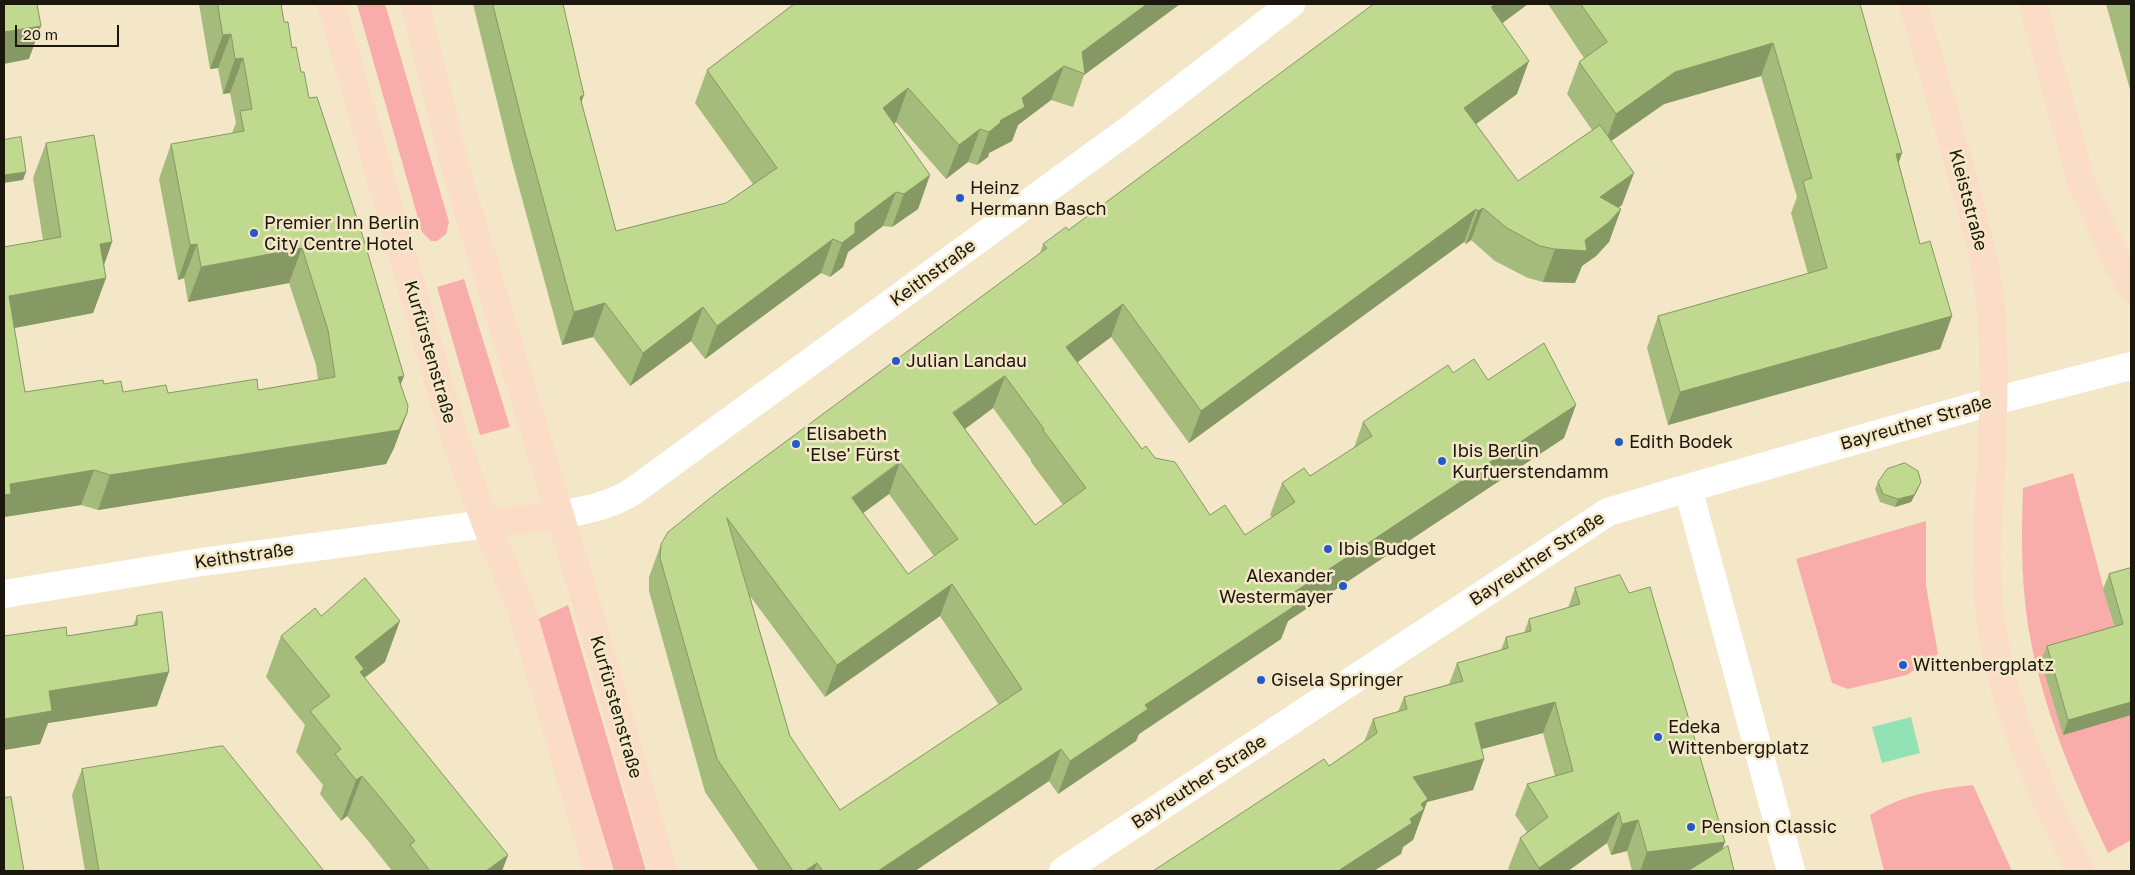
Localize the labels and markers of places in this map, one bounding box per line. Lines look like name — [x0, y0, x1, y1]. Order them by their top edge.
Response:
place label: Heinz Hermann Basch — [970, 177, 1107, 220]
marker: Heinz Hermann Basch — [954, 192, 966, 204]
place label: Premier Inn Berlin City Centre Hotel — [264, 212, 419, 254]
marker: Premier Inn Berlin City Centre Hotel — [248, 227, 260, 239]
place label: Julian Landau — [906, 350, 1027, 372]
marker: Julian Landau — [890, 355, 902, 367]
place label: Elisabeth 'Else' Fürst — [806, 423, 900, 466]
place label: Edith Bodek — [1629, 431, 1733, 453]
marker: Edith Bodek — [1613, 436, 1625, 448]
marker: Elisabeth 'Else' Fürst — [790, 438, 802, 450]
place label: Ibis Berlin Kurfuerstendamm — [1452, 440, 1609, 482]
marker: Ibis Berlin Kurfuerstendamm — [1436, 455, 1448, 467]
place label: Ibis Budget — [1338, 538, 1436, 560]
marker: Ibis Budget — [1322, 543, 1334, 555]
place label: Alexander Westermayer — [1219, 565, 1333, 608]
marker: Alexander Westermayer — [1337, 580, 1349, 592]
place label: Wittenbergplatz — [1913, 654, 2054, 676]
marker: Wittenbergplatz — [1897, 659, 1909, 671]
place label: Gisela Springer — [1271, 669, 1403, 691]
marker: Gisela Springer — [1255, 674, 1267, 686]
place label: Edeka Wittenbergplatz — [1668, 716, 1809, 759]
marker: Edeka Wittenbergplatz — [1652, 731, 1664, 743]
place label: Pension Classic — [1701, 816, 1837, 838]
marker: Pension Classic — [1685, 821, 1697, 833]

